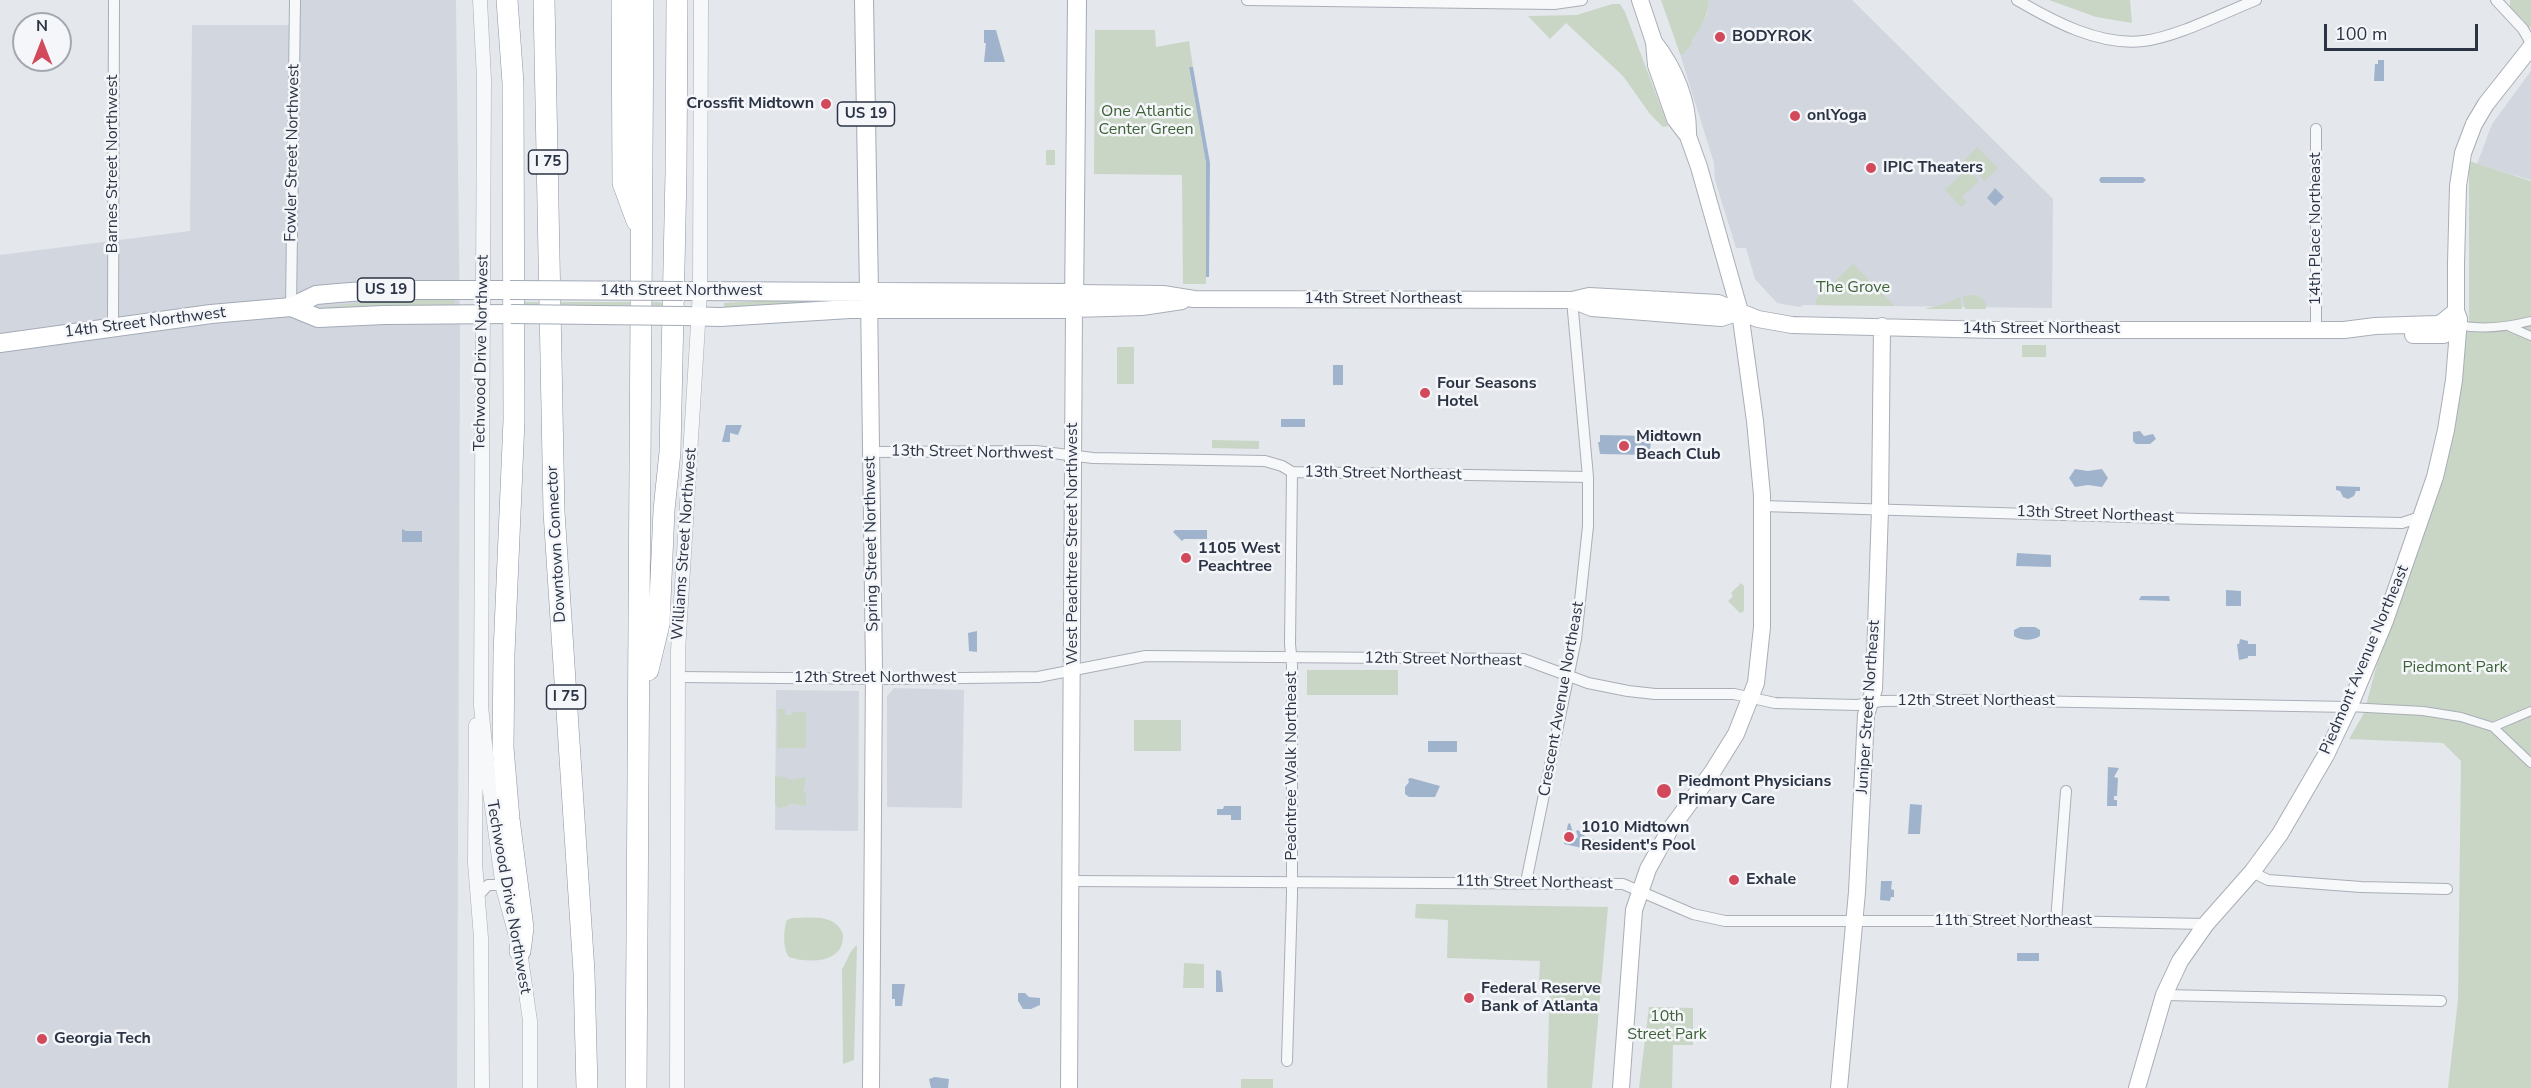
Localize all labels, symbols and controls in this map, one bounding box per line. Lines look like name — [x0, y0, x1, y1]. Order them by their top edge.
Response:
north arrow — [12, 12, 72, 72]
scale bar — [2327, 12, 2482, 50]
text: N — [36, 15, 48, 37]
text: 100 m — [2335, 22, 2387, 46]
place label: BODYROK — [1732, 27, 1812, 47]
marker: BODYROK — [1713, 30, 1727, 44]
street label: Fowler Street Northwest — [282, 64, 304, 242]
street label: Barnes Street Northwest — [103, 75, 123, 253]
place label: Crossfit Midtown — [686, 94, 814, 114]
marker: Crossfit Midtown — [819, 97, 833, 111]
road number: US 19 — [838, 102, 894, 126]
park label: One Atlantic Center Green — [1098, 102, 1194, 140]
place label: onlYoga — [1807, 106, 1867, 126]
marker: onlYoga — [1788, 109, 1802, 123]
road number: I 75 — [528, 150, 568, 174]
street label: 14th Place Northeast — [2306, 153, 2326, 305]
place label: IPIC Theaters — [1883, 158, 1983, 178]
marker: IPIC Theaters — [1864, 161, 1878, 175]
street label: Techwood Drive Northwest — [471, 255, 493, 451]
road number: US 19 — [358, 278, 414, 302]
park label: The Grove — [1816, 278, 1890, 298]
street label: 14th Street Northwest — [600, 281, 762, 301]
street label: 14th Street Northeast — [1304, 289, 1462, 309]
street label: 14th Street Northwest — [63, 304, 227, 342]
street label: 14th Street Northeast — [1962, 319, 2120, 339]
place label: Four Seasons Hotel — [1437, 374, 1536, 412]
marker: Four Seasons Hotel — [1418, 386, 1432, 400]
street label: West Peachtree Street Northwest — [1063, 423, 1083, 665]
place label: Midtown Beach Club — [1636, 427, 1720, 465]
marker: Midtown Beach Club — [1617, 439, 1631, 453]
street label: 13th Street Northwest — [891, 442, 1053, 464]
street label: Williams Street Northwest — [669, 447, 701, 641]
street label: Spring Street Northwest — [861, 456, 883, 632]
street label: 13th Street Northeast — [1304, 463, 1462, 485]
street label: Downtown Connector — [543, 465, 571, 623]
street label: 13th Street Northeast — [2016, 503, 2174, 527]
place label: 1105 West Peachtree — [1198, 539, 1280, 577]
marker: 1105 West Peachtree — [1179, 551, 1193, 565]
street label: Piedmont Avenue Northeast — [2316, 563, 2414, 757]
street label: Crescent Avenue Northeast — [1535, 600, 1589, 798]
street label: Juniper Street Northeast — [1853, 619, 1885, 795]
street label: 12th Street Northeast — [1364, 649, 1522, 671]
park label: Piedmont Park — [2402, 658, 2508, 678]
street label: 12th Street Northwest — [794, 668, 956, 688]
street label: Peachtree Walk Northeast — [1282, 671, 1302, 861]
road number: I 75 — [546, 685, 586, 709]
street label: 12th Street Northeast — [1897, 691, 2055, 711]
place label: Piedmont Physicians Primary Care — [1678, 772, 1831, 810]
marker: Piedmont Physicians Primary Care — [1655, 782, 1673, 800]
street label: Techwood Drive Northwest — [481, 799, 535, 995]
place label: 1010 Midtown Resident's Pool — [1581, 818, 1696, 856]
marker: 1010 Midtown Resident's Pool — [1562, 830, 1576, 844]
place label: Exhale — [1746, 870, 1796, 890]
street label: 11th Street Northeast — [1455, 872, 1613, 894]
marker: Exhale — [1727, 873, 1741, 887]
street label: 11th Street Northeast — [1934, 911, 2092, 931]
place label: Federal Reserve Bank of Atlanta — [1481, 979, 1601, 1017]
marker: Federal Reserve Bank of Atlanta — [1462, 991, 1476, 1005]
park label: 10th Street Park — [1627, 1007, 1707, 1045]
place label: Georgia Tech — [54, 1029, 151, 1049]
marker: Georgia Tech — [35, 1032, 49, 1046]

